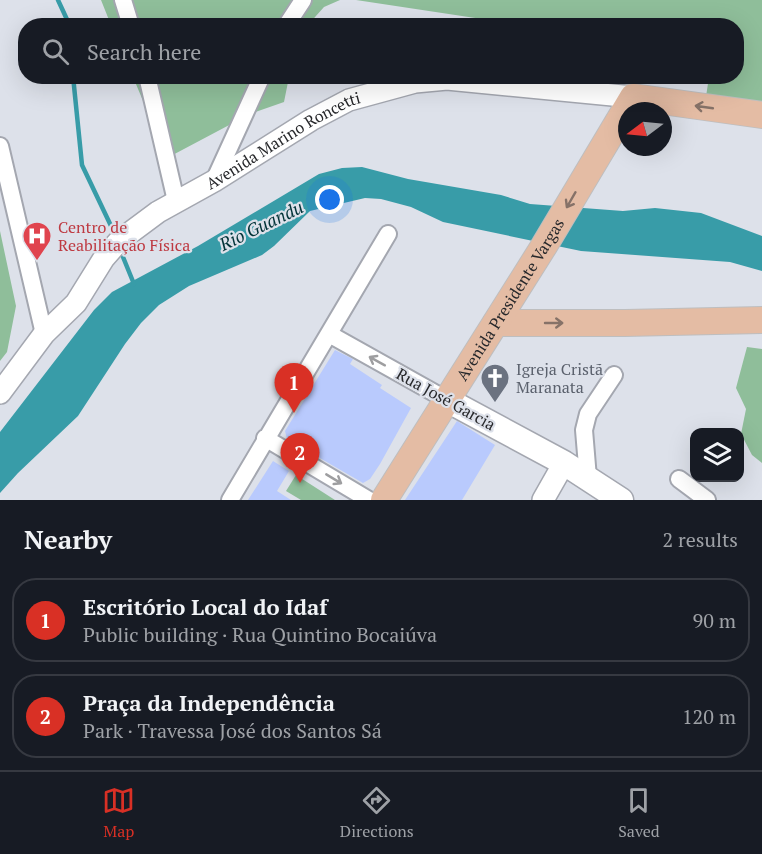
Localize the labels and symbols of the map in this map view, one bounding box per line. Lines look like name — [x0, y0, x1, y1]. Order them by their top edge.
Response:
street label: Avenida Marino Roncetti — [202, 86, 363, 194]
one-way arrow — [695, 101, 714, 112]
north arrow — [618, 102, 672, 156]
your location — [315, 185, 344, 214]
one-way arrow — [565, 191, 577, 208]
water label: Rio Guandu — [214, 194, 307, 256]
street label: Avenida Presidente Vargas — [451, 214, 569, 385]
place label: Centro de Reabilitação Física — [58, 216, 190, 256]
hospital icon: Centro de Reabilitação Física — [21, 220, 53, 262]
one-way arrow — [544, 317, 564, 329]
one-way arrow — [369, 355, 386, 367]
place label: Igreja Cristã Maranata — [516, 358, 603, 398]
church icon: Igreja Cristã Maranata — [479, 362, 511, 404]
street label: Rua José Garcia — [393, 363, 499, 435]
pin: 1 — [274, 364, 314, 413]
pin: 2 — [280, 434, 320, 483]
one-way arrow — [325, 473, 342, 485]

